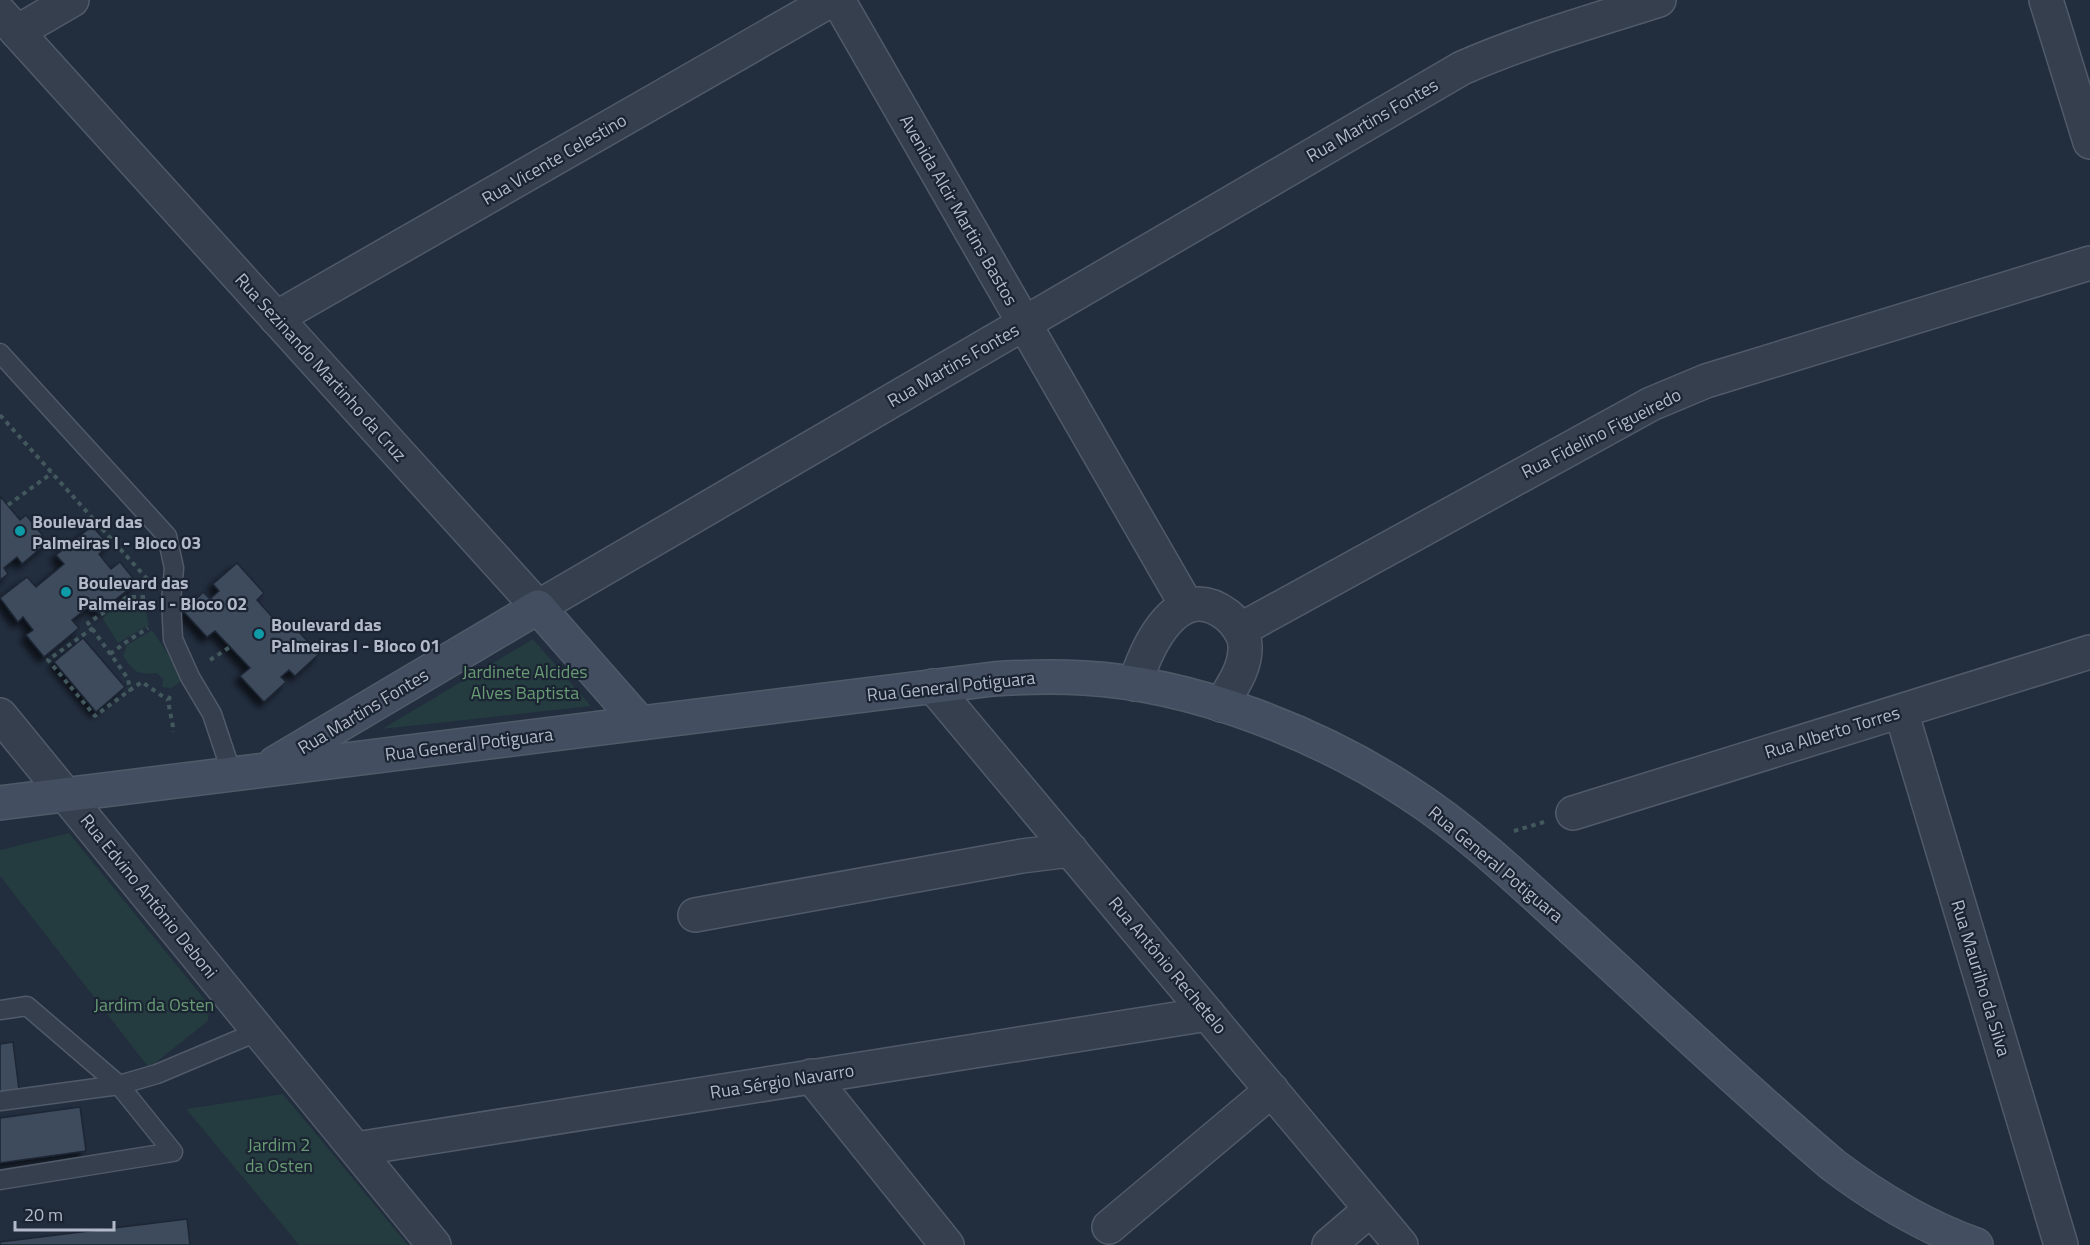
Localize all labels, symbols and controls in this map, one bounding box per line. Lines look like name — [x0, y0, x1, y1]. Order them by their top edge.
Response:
street label: Rua Martins Fontes — [1301, 71, 1443, 169]
street label: Rua Vicente Celestino — [476, 106, 632, 212]
street label: Avenida Alcir Martins Bastos — [893, 110, 1025, 310]
street label: Rua Sezinando Martinho da Cruz — [229, 267, 413, 467]
street label: Rua Martins Fontes — [882, 316, 1024, 414]
street label: Rua Fidelino Figueiredo — [1516, 381, 1686, 485]
place label: Boulevard das Palmeiras I - Bloco 03 — [32, 508, 201, 556]
marker: Boulevard das Palmeiras I - Bloco 03 — [13, 524, 27, 538]
place label: Boulevard das Palmeiras I - Bloco 02 — [78, 569, 247, 617]
marker: Boulevard das Palmeiras I - Bloco 02 — [59, 585, 73, 599]
place label: Boulevard das Palmeiras I - Bloco 01 — [271, 611, 440, 659]
marker: Boulevard das Palmeiras I - Bloco 01 — [252, 627, 266, 641]
park label: Jardinete Alcides Alves Baptista — [462, 658, 588, 706]
street label: Rua Martins Fontes — [293, 661, 433, 761]
street label: Rua General Potiguara — [865, 664, 1037, 708]
street label: Rua Alberto Torres — [1761, 699, 1903, 765]
street label: Rua General Potiguara — [383, 720, 555, 768]
street label: Rua General Potiguara — [1422, 799, 1570, 929]
street label: Rua Edvino Antônio Deboni — [74, 808, 224, 984]
street label: Rua Antônio Rechetelo — [1102, 890, 1234, 1040]
street label: Rua Maurilho da Silva — [1944, 896, 2018, 1060]
park label: Jardim da Osten — [94, 991, 214, 1018]
street label: Rua Sérgio Navarro — [708, 1056, 856, 1106]
park label: Jardim 2 da Osten — [245, 1131, 313, 1179]
scale bar — [15, 1194, 114, 1232]
text: 20 m — [24, 1201, 63, 1228]

